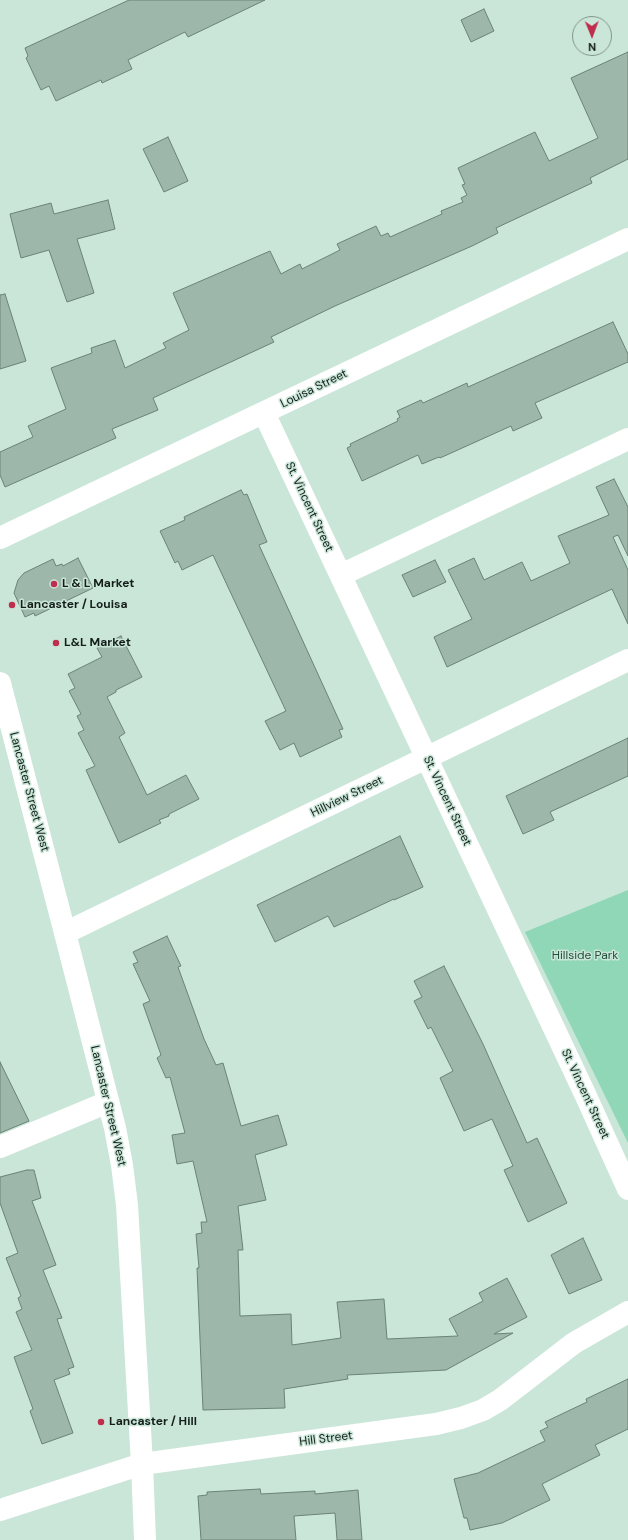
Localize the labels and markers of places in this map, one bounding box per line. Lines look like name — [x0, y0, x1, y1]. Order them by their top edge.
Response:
place label: L & L Market — [62, 577, 135, 591]
marker: L & L Market — [49, 579, 59, 589]
place label: Lancaster / Louisa — [20, 598, 127, 612]
marker: Lancaster / Louisa — [7, 600, 17, 610]
place label: L&L Market — [64, 636, 131, 650]
marker: L&L Market — [51, 638, 61, 648]
place label: Lancaster / Hill — [109, 1415, 197, 1429]
marker: Lancaster / Hill — [96, 1417, 106, 1427]

